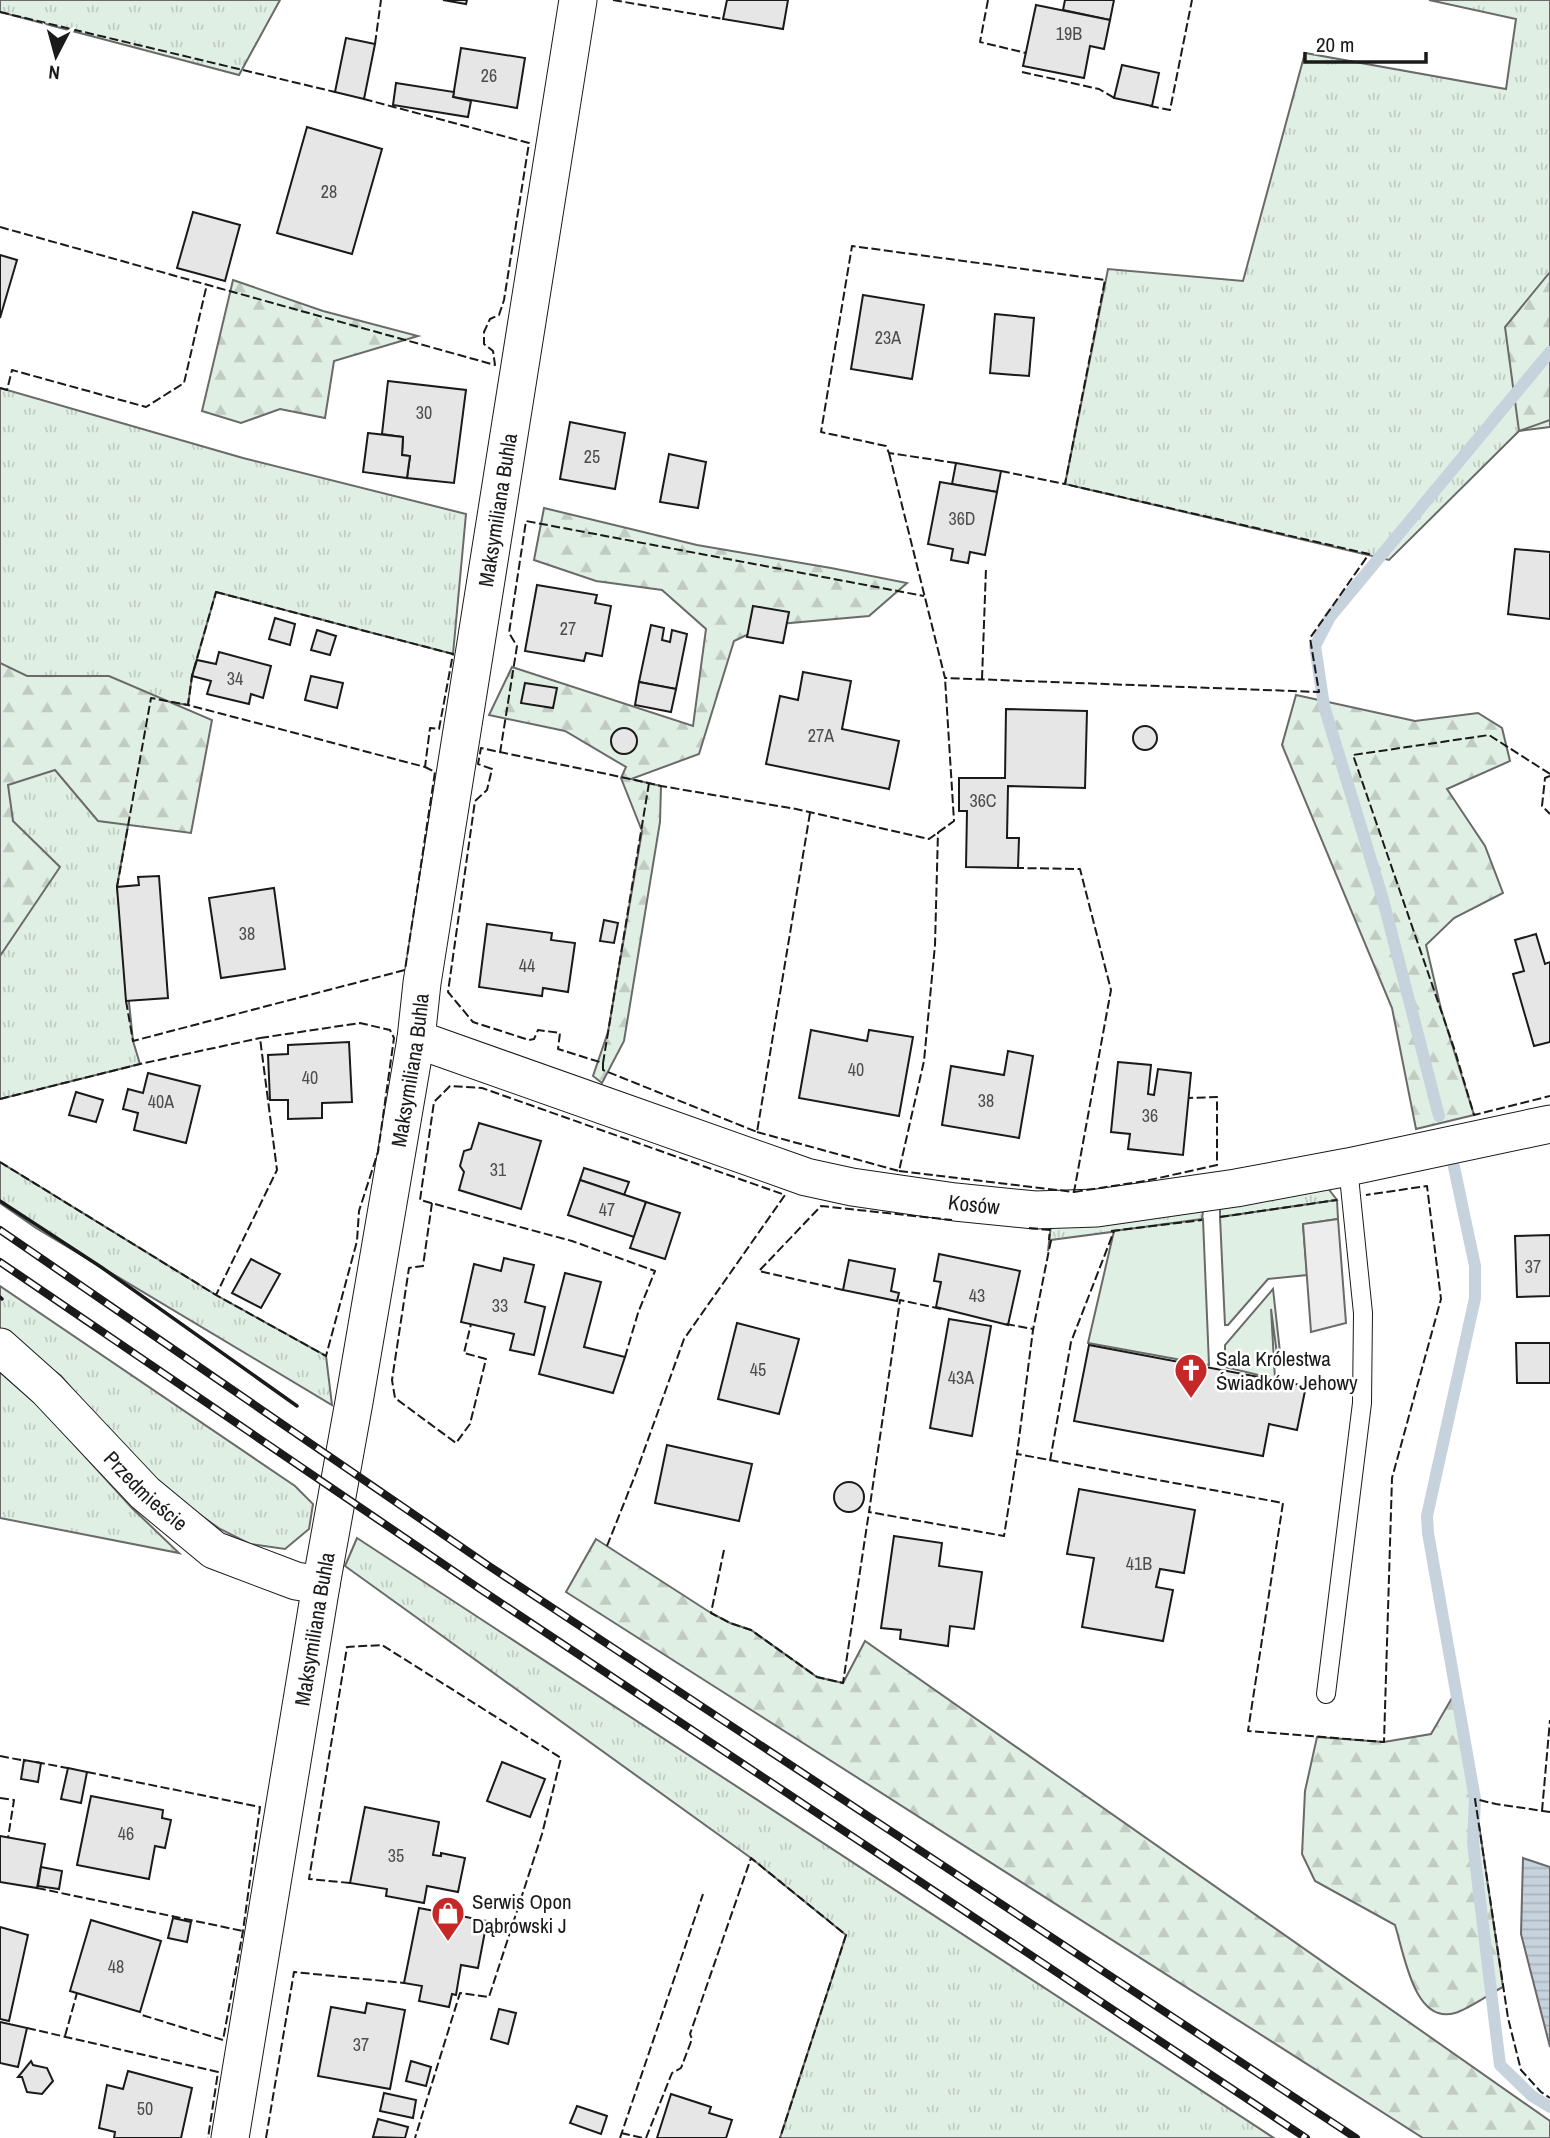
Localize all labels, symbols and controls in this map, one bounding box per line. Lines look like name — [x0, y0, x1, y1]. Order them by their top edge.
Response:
north arrow — [21, 21, 91, 91]
house number: 19B — [1056, 21, 1082, 46]
scale bar — [1305, 21, 1426, 65]
text: 20 m — [1316, 30, 1354, 59]
text: N — [47, 59, 61, 86]
house number: 26 — [481, 63, 497, 88]
house number: 28 — [321, 179, 337, 204]
house number: 23A — [875, 325, 901, 350]
house number: 30 — [416, 400, 432, 425]
street label: Maksymiliana Buhla — [471, 431, 524, 589]
house number: 25 — [584, 444, 600, 469]
house number: 36D — [948, 506, 976, 531]
house number: 27 — [560, 616, 576, 641]
house number: 34 — [227, 666, 243, 691]
house number: 27A — [808, 723, 834, 748]
house number: 36C — [969, 788, 997, 813]
house number: 38 — [239, 921, 255, 946]
house number: 44 — [519, 953, 535, 978]
street label: Maksymiliana Buhla — [383, 991, 435, 1149]
house number: 40 — [848, 1057, 864, 1082]
house number: 40 — [302, 1065, 318, 1090]
house number: 38 — [978, 1088, 994, 1113]
house number: 40A — [148, 1089, 174, 1114]
house number: 36 — [1142, 1103, 1158, 1128]
house number: 31 — [490, 1157, 507, 1182]
street label: Kosów — [946, 1187, 1002, 1221]
house number: 47 — [599, 1197, 615, 1222]
house number: 37 — [1525, 1254, 1541, 1279]
house number: 43 — [969, 1283, 985, 1308]
house number: 33 — [492, 1293, 508, 1318]
place label: Sala Królestwa Świadków Jehowy — [1216, 1344, 1358, 1397]
church icon: Sala Królestwa Świadków Jehowy — [1172, 1351, 1210, 1400]
house number: 45 — [750, 1357, 766, 1382]
house number: 43A — [948, 1365, 974, 1390]
street label: Przedmieście — [98, 1444, 194, 1537]
street label: Maksymiliana Buhla — [287, 1549, 341, 1708]
house number: 41B — [1126, 1551, 1152, 1576]
house number: 46 — [118, 1821, 134, 1846]
house number: 35 — [388, 1843, 404, 1868]
place label: Serwis Opon Dąbrowski J — [472, 1887, 572, 1940]
shop icon: Serwis Opon Dąbrowski J — [429, 1894, 467, 1943]
house number: 48 — [108, 1954, 124, 1979]
house number: 37 — [353, 2032, 369, 2057]
house number: 50 — [137, 2096, 153, 2121]

